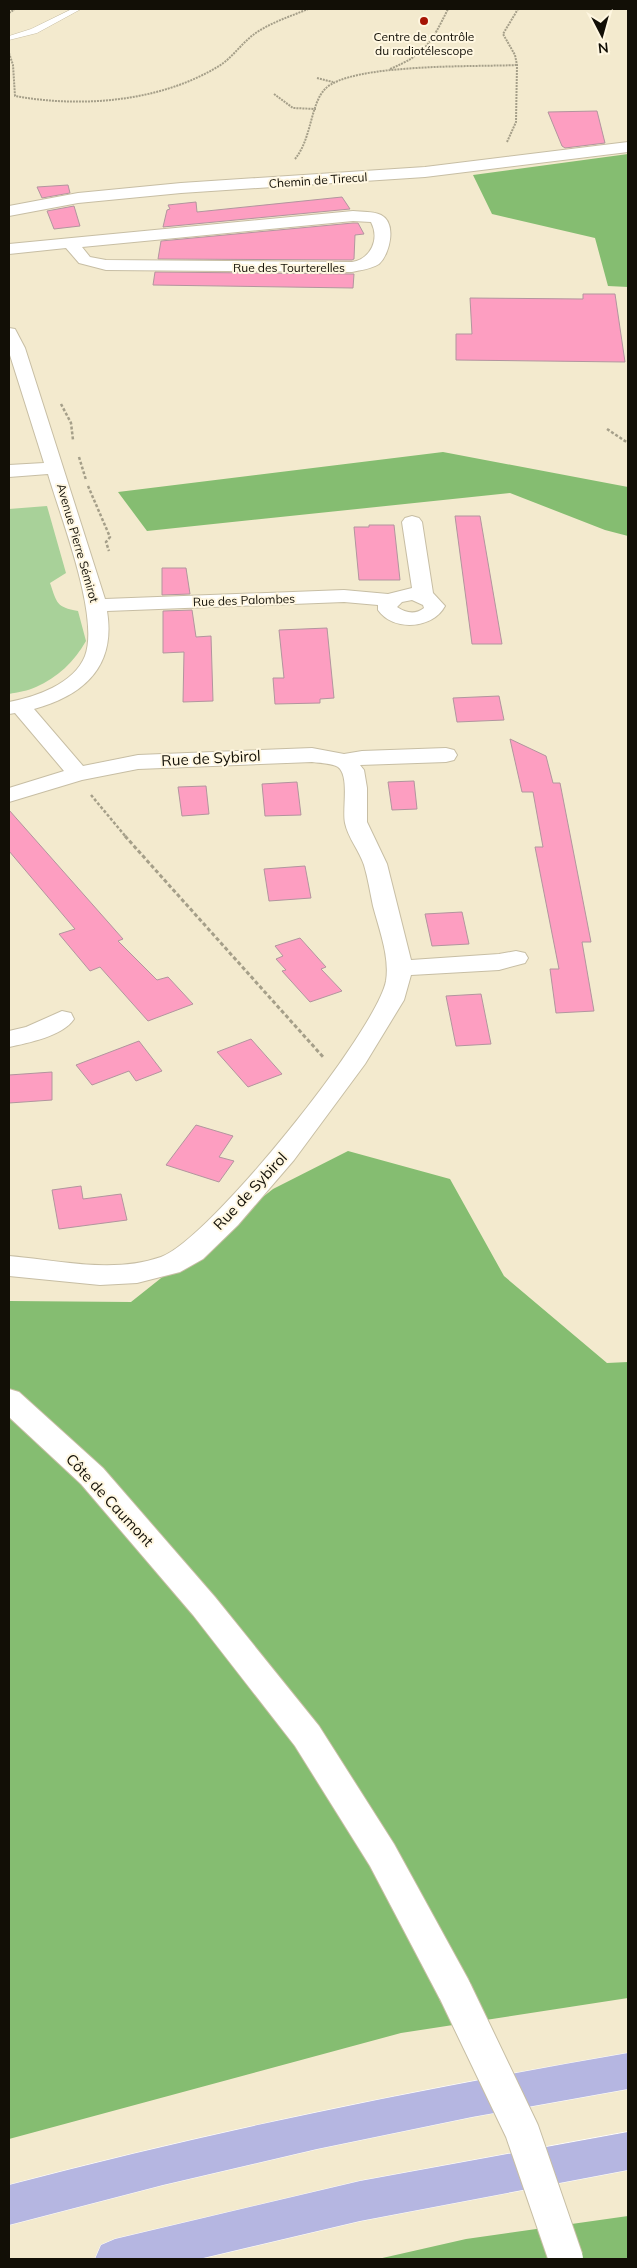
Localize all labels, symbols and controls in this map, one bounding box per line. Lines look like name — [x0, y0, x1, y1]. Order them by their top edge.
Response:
north arrow — [577, 10, 627, 60]
marker: Centre de contrôle du radiotélescope — [418, 15, 430, 27]
place label: Centre de contrôle du radiotélescope — [374, 29, 474, 58]
text: N — [597, 38, 610, 57]
street label: Chemin de Tirecul — [268, 169, 368, 191]
street label: Rue des Tourterelles — [233, 260, 345, 275]
street label: Avenue Pierre Sémirot — [54, 482, 102, 604]
street label: Rue des Palombes — [193, 591, 295, 609]
street label: Rue de Sybirol — [161, 746, 261, 770]
street label: Rue de Sybirol — [209, 1148, 291, 1234]
street label: Côte de Caumont — [62, 1450, 158, 1550]

